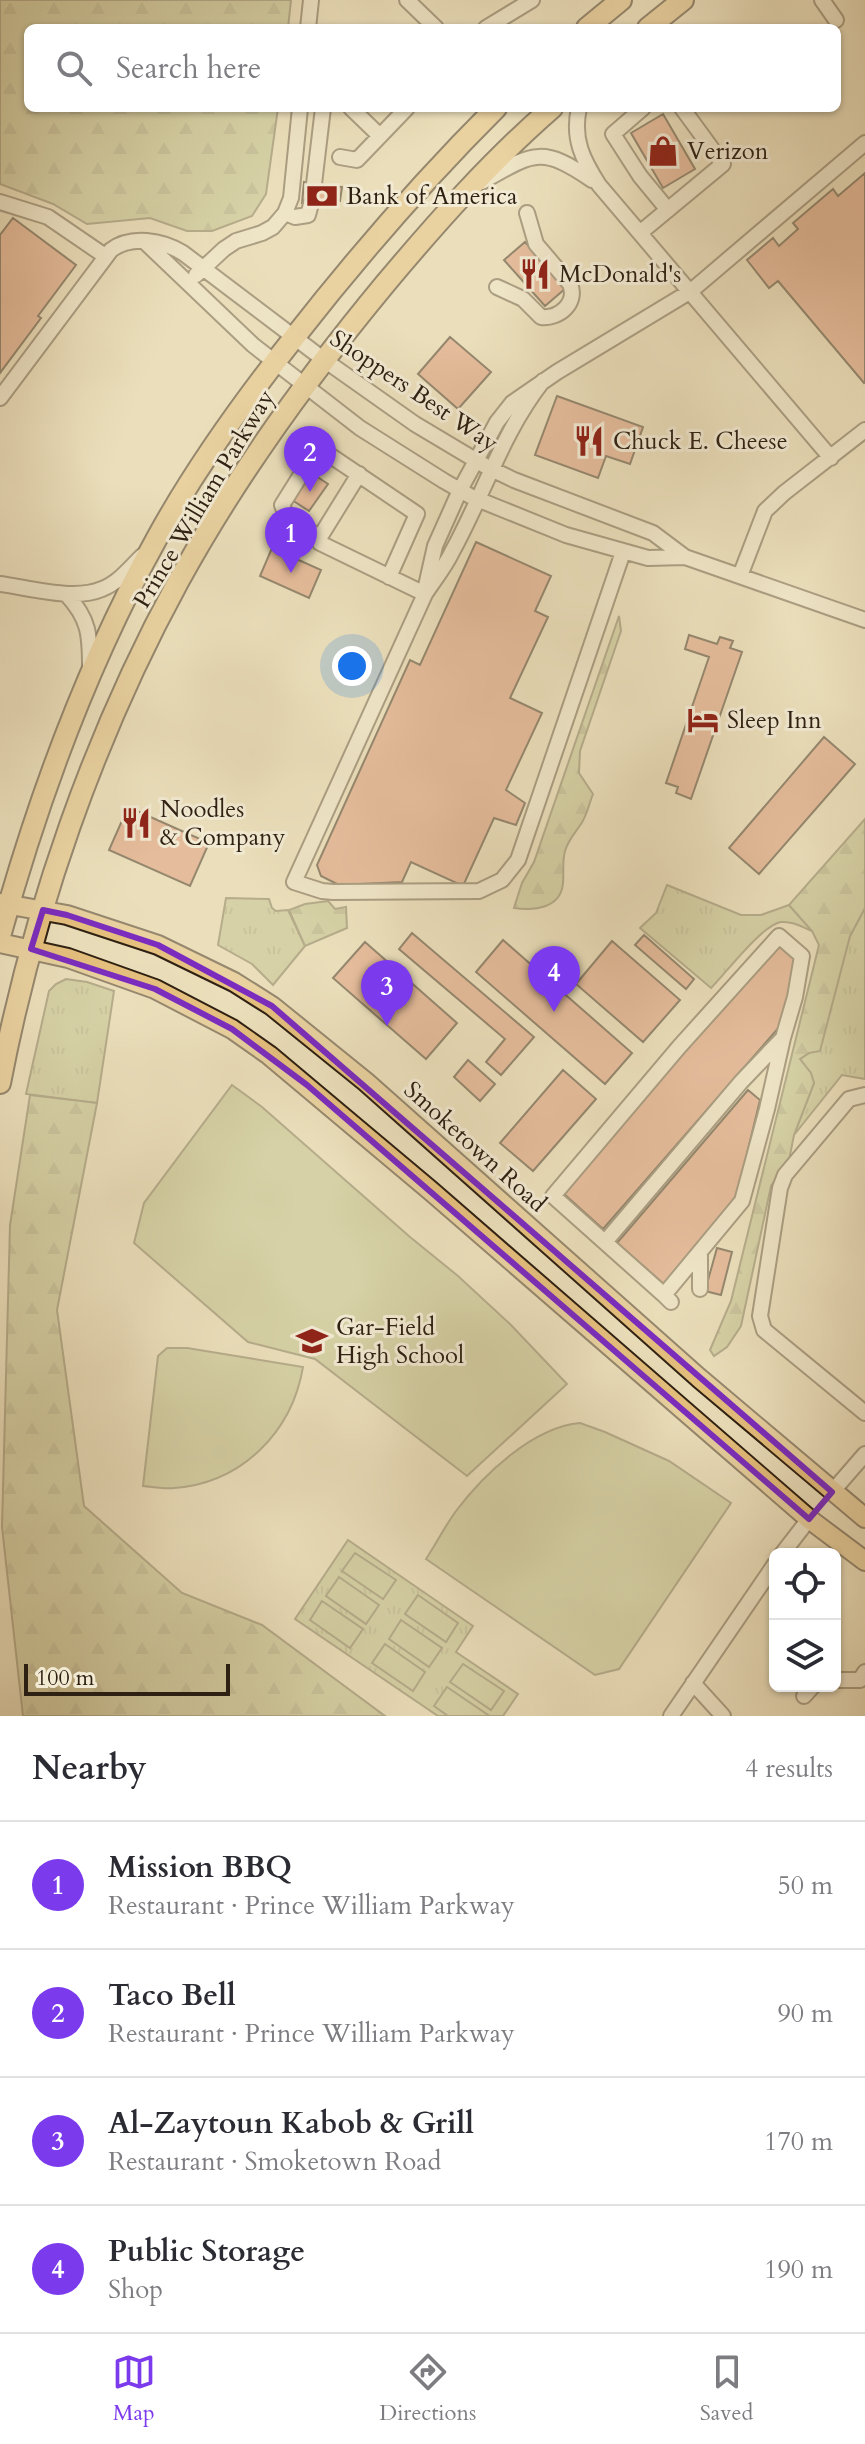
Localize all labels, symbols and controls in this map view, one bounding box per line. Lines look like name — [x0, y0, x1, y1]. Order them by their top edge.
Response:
search box — [24, 24, 841, 112]
icon: search — [52, 46, 96, 90]
text: Search here — [116, 48, 261, 89]
shop icon: Verizon — [646, 134, 680, 168]
place label: Verizon — [687, 135, 769, 168]
bank icon: Bank of America — [305, 179, 339, 213]
place label: Bank of America — [346, 180, 518, 213]
restaurant icon: McDonald's — [518, 257, 552, 291]
place label: McDonald's — [559, 258, 681, 291]
street label: Shoppers Best Way — [323, 322, 505, 460]
street label: Prince William Parkway — [126, 383, 283, 614]
restaurant icon: Chuck E. Cheese — [572, 424, 606, 458]
place label: Chuck E. Cheese — [613, 425, 788, 458]
pin: 2 — [284, 426, 336, 492]
pin: 1 — [265, 507, 317, 573]
your location — [332, 646, 372, 686]
hotel icon: Sleep Inn — [686, 703, 720, 737]
place label: Sleep Inn — [727, 704, 822, 737]
place label: Noodles & Company — [160, 793, 286, 854]
restaurant icon: Noodles & Company — [119, 806, 153, 840]
pin: 4 — [528, 946, 580, 1012]
pin: 3 — [361, 960, 413, 1026]
street label: Smoketown Road — [396, 1074, 554, 1220]
place label: Gar-Field High School — [336, 1311, 464, 1372]
school or university icon: Gar-Field High School — [295, 1324, 329, 1358]
map controls — [769, 1548, 841, 1692]
button: locate — [769, 1548, 841, 1620]
button: layers — [769, 1620, 841, 1692]
scale bar — [24, 1660, 230, 1696]
text: 100 m — [36, 1663, 94, 1693]
text: Nearby — [32, 1745, 147, 1791]
text: 4 results — [745, 1751, 833, 1786]
text: Mission BBQ — [108, 1847, 292, 1888]
text: 1 — [51, 1868, 65, 1903]
text: 50 m — [777, 1868, 833, 1903]
text: Restaurant · Prince William Parkway — [108, 1888, 515, 1923]
text: Taco Bell — [108, 1975, 236, 2016]
text: 2 — [51, 1996, 65, 2031]
text: 90 m — [777, 1996, 833, 2031]
text: Restaurant · Prince William Parkway — [108, 2016, 515, 2051]
text: Al-Zaytoun Kabob & Grill — [108, 2103, 474, 2144]
text: 3 — [51, 2124, 65, 2159]
text: 170 m — [764, 2124, 833, 2159]
text: Restaurant · Smoketown Road — [108, 2144, 441, 2179]
text: Public Storage — [108, 2231, 305, 2272]
text: 4 — [51, 2252, 65, 2287]
text: 190 m — [764, 2252, 833, 2287]
text: Shop — [108, 2272, 163, 2307]
tab: Map — [112, 2350, 156, 2428]
tab: Directions — [379, 2350, 476, 2428]
tab: Saved — [700, 2350, 753, 2428]

